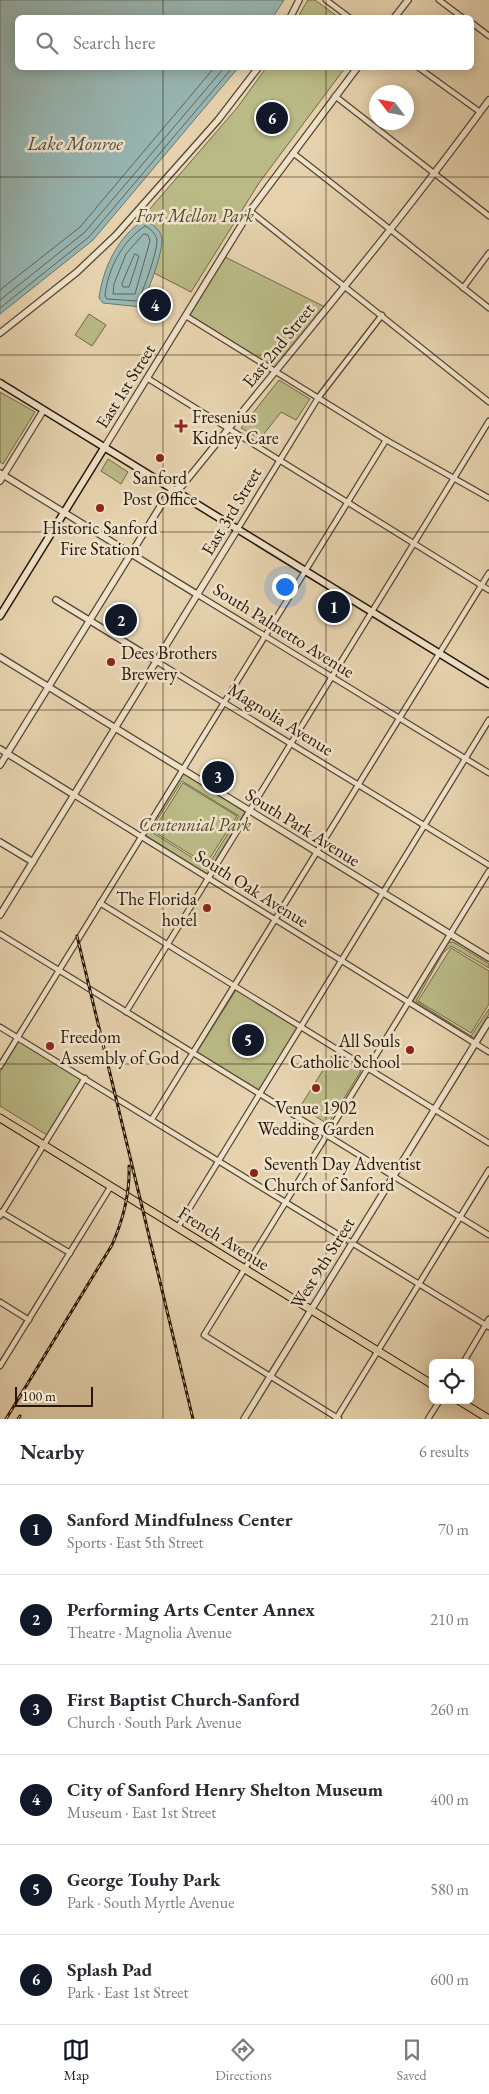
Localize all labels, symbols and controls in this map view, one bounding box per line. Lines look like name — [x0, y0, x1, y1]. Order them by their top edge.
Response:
search box — [15, 15, 474, 70]
icon: search — [33, 29, 61, 57]
text: Search here — [73, 30, 155, 55]
north arrow — [369, 85, 414, 130]
pin: 6 — [256, 99, 288, 137]
water label: Lake Monroe — [26, 131, 123, 156]
park label: Fort Mellon Park — [135, 204, 254, 227]
pin: 4 — [139, 286, 171, 324]
street label: East 2nd Street — [237, 298, 319, 392]
street label: East 1st Street — [90, 339, 160, 432]
place label: Fresenius Kidney Care — [192, 405, 279, 449]
marker: Fresenius Kidney Care — [174, 419, 188, 433]
marker: Sanford Post Office — [154, 452, 166, 464]
street label: East 3rd Street — [196, 462, 266, 559]
place label: Sanford Post Office — [123, 466, 197, 510]
marker: Historic Sanford Fire Station — [94, 502, 106, 514]
place label: Historic Sanford Fire Station — [42, 516, 158, 560]
your location — [272, 574, 298, 600]
street label: South Palmetto Avenue — [209, 577, 359, 683]
pin: 1 — [318, 588, 350, 626]
pin: 2 — [105, 601, 137, 639]
place label: Dees Brothers Brewery — [121, 641, 217, 685]
marker: Dees Brothers Brewery — [105, 656, 117, 668]
street label: Magnolia Avenue — [224, 677, 338, 761]
pin: 3 — [202, 758, 234, 796]
street label: South Park Avenue — [241, 782, 365, 872]
park label: Centennial Park — [139, 813, 251, 836]
street label: South Oak Avenue — [191, 844, 313, 932]
place label: The Florida hotel — [116, 887, 198, 931]
marker: The Florida hotel — [201, 902, 213, 914]
pin: 5 — [232, 1021, 264, 1059]
place label: Freedom Assembly of God — [59, 1025, 180, 1069]
place label: All Souls Catholic School — [290, 1029, 400, 1073]
marker: Freedom Assembly of God — [44, 1040, 56, 1052]
marker: All Souls Catholic School — [404, 1044, 416, 1056]
marker: Venue 1902 Wedding Garden — [310, 1082, 322, 1094]
place label: Venue 1902 Wedding Garden — [257, 1096, 375, 1140]
place label: Seventh Day Adventist Church of Sanford — [264, 1152, 421, 1196]
marker: Seventh Day Adventist Church of Sanford — [248, 1167, 260, 1179]
street label: French Avenue — [174, 1201, 274, 1275]
street label: West 9th Street — [285, 1213, 359, 1313]
map controls — [429, 1359, 474, 1404]
button: locate — [429, 1359, 474, 1404]
scale bar — [15, 1384, 92, 1407]
text: 100 m — [22, 1387, 56, 1405]
text: Nearby — [20, 1438, 84, 1465]
text: 6 results — [419, 1441, 469, 1462]
text: Sanford Mindfulness Center — [67, 1507, 293, 1532]
text: 1 — [32, 1519, 40, 1540]
text: 70 m — [438, 1519, 469, 1540]
text: Sports · East 5th Street — [67, 1532, 204, 1553]
text: Performing Arts Center Annex — [67, 1597, 315, 1622]
text: 2 — [32, 1609, 40, 1630]
text: 210 m — [430, 1609, 469, 1630]
text: Theatre · Magnolia Avenue — [67, 1622, 232, 1643]
text: First Baptist Church-Sanford — [67, 1687, 300, 1712]
text: 3 — [32, 1699, 40, 1720]
text: 260 m — [430, 1699, 469, 1720]
text: Church · South Park Avenue — [67, 1712, 241, 1733]
text: City of Sanford Henry Shelton Museum — [67, 1777, 383, 1802]
text: 4 — [32, 1789, 40, 1810]
text: 400 m — [430, 1789, 469, 1810]
text: Museum · East 1st Street — [67, 1802, 216, 1823]
text: George Touhy Park — [67, 1867, 220, 1892]
text: 5 — [32, 1879, 40, 1900]
text: 580 m — [430, 1879, 469, 1900]
text: Park · South Myrtle Avenue — [67, 1892, 234, 1913]
text: Splash Pad — [67, 1957, 152, 1982]
text: 6 — [32, 1969, 40, 1990]
text: 600 m — [430, 1969, 469, 1990]
text: Park · East 1st Street — [67, 1982, 189, 2003]
tab: Map — [62, 2036, 90, 2084]
tab: Directions — [215, 2036, 272, 2084]
tab: Saved — [397, 2036, 427, 2084]

